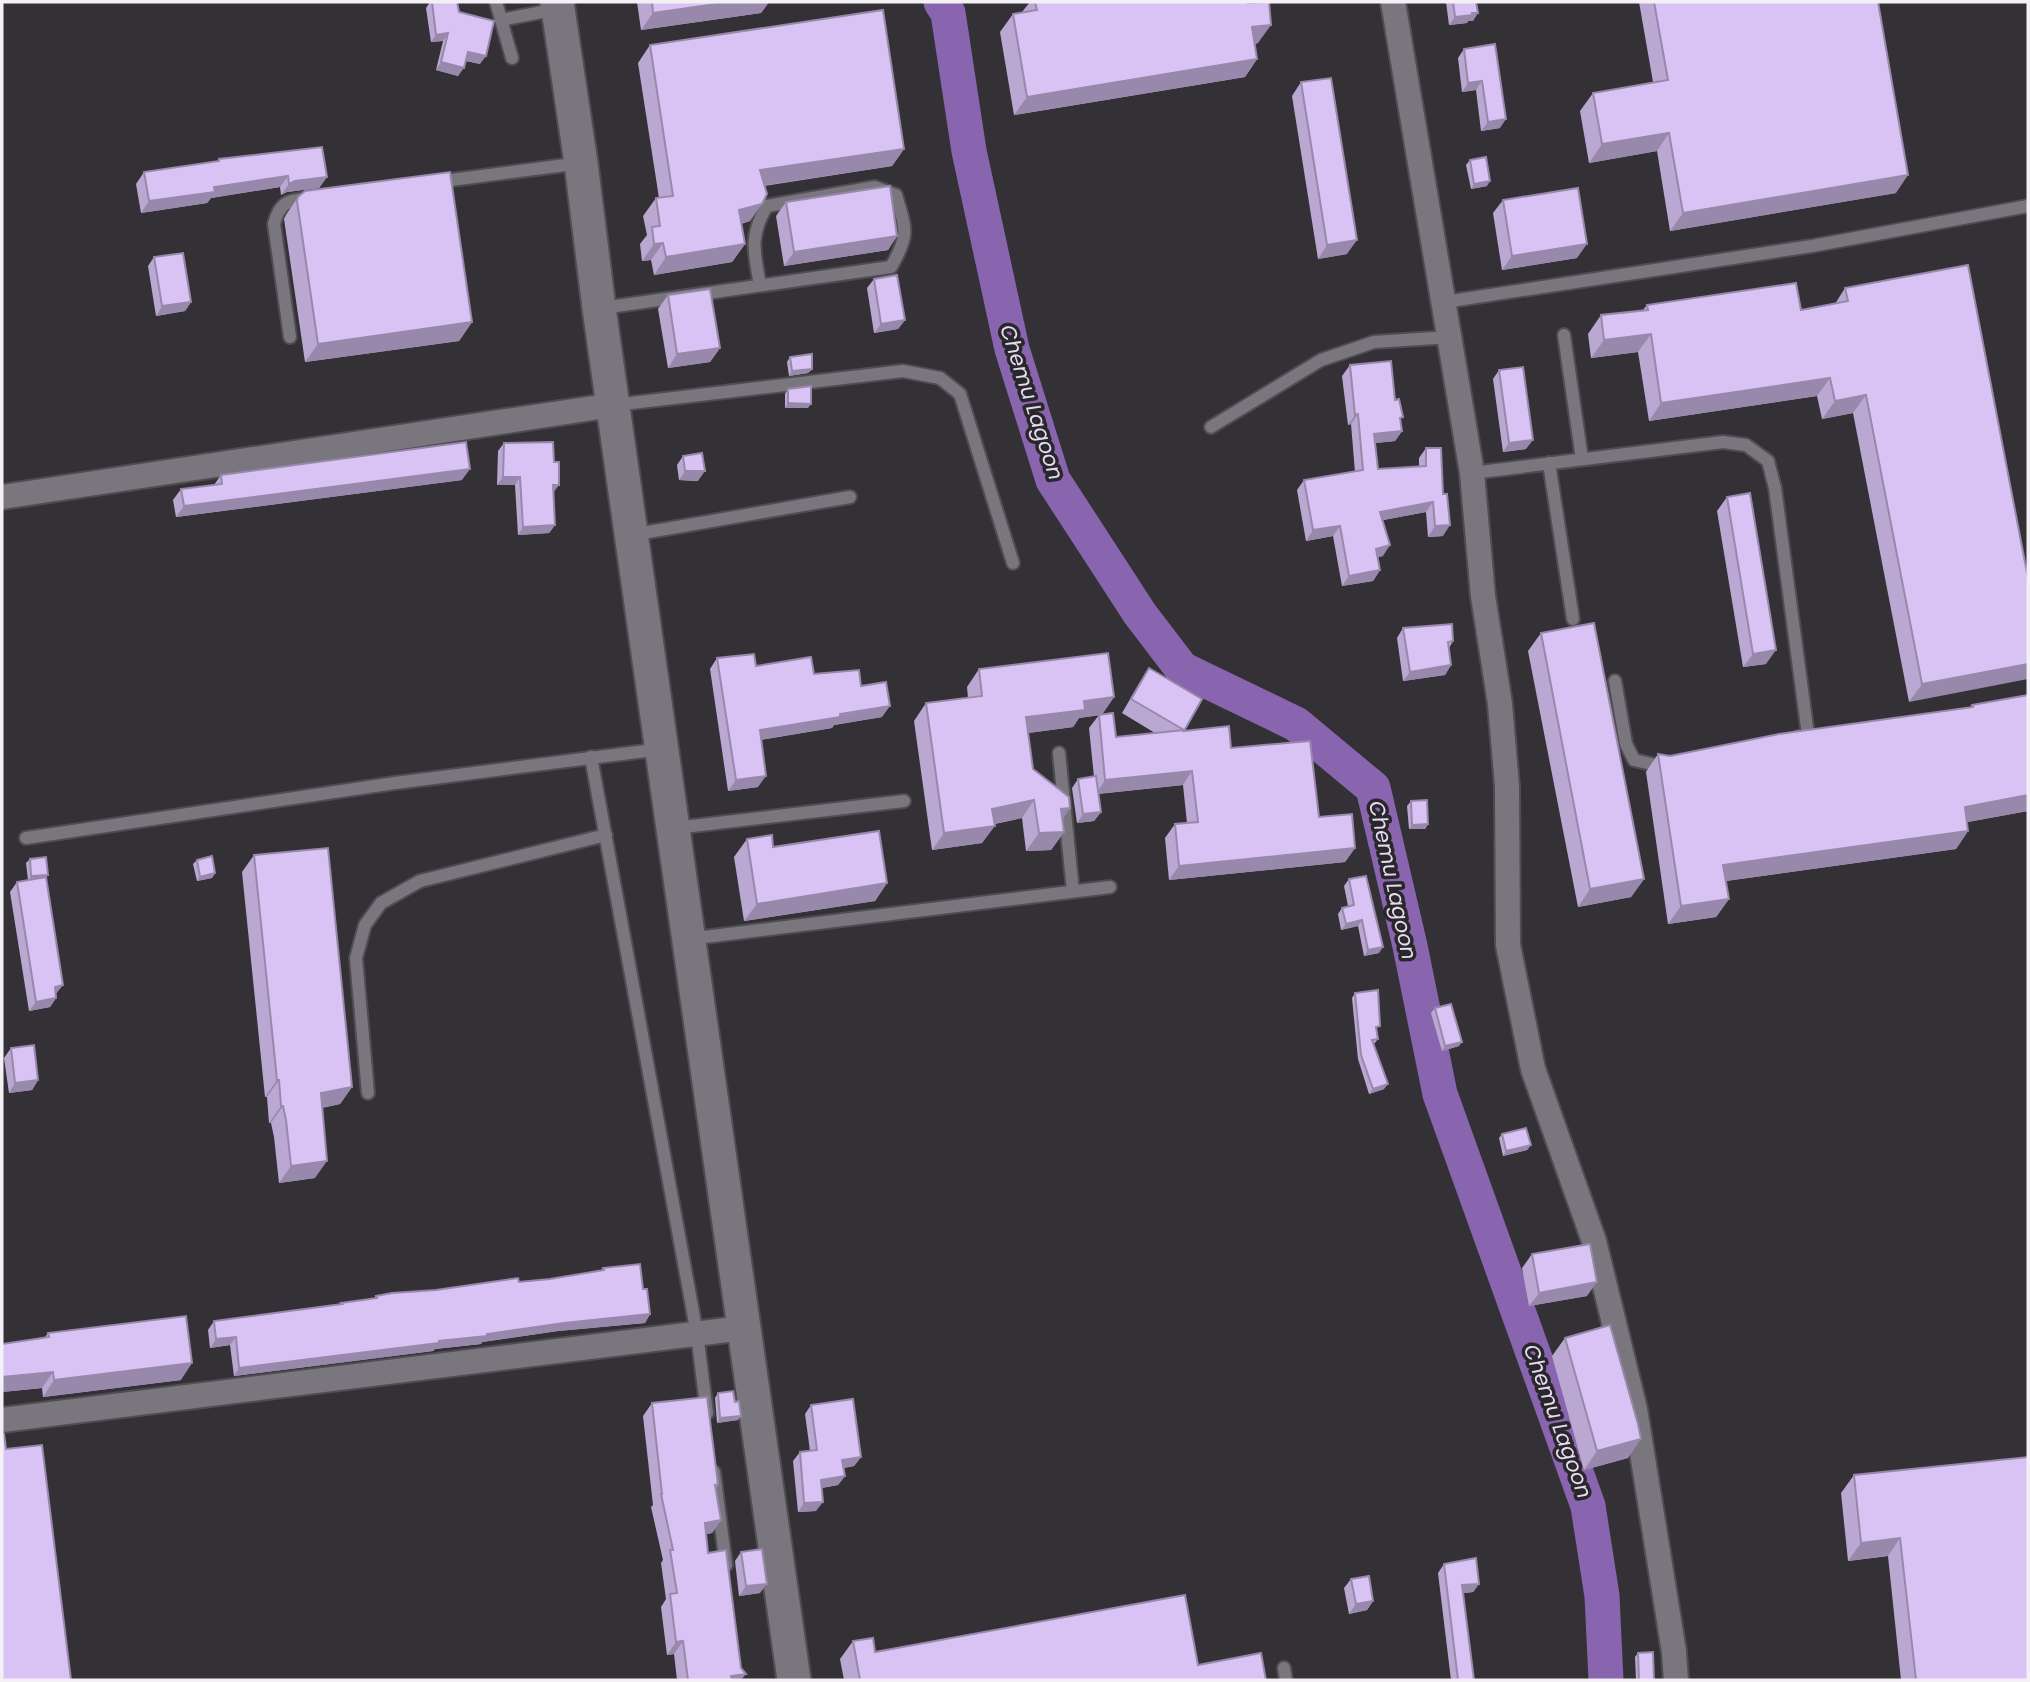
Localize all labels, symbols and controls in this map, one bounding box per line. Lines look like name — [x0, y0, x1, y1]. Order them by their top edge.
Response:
water label: Chemu Lagoon — [993, 321, 1071, 483]
water label: Chemu Lagoon — [1362, 798, 1424, 962]
water label: Chemu Lagoon — [1517, 1340, 1599, 1502]

